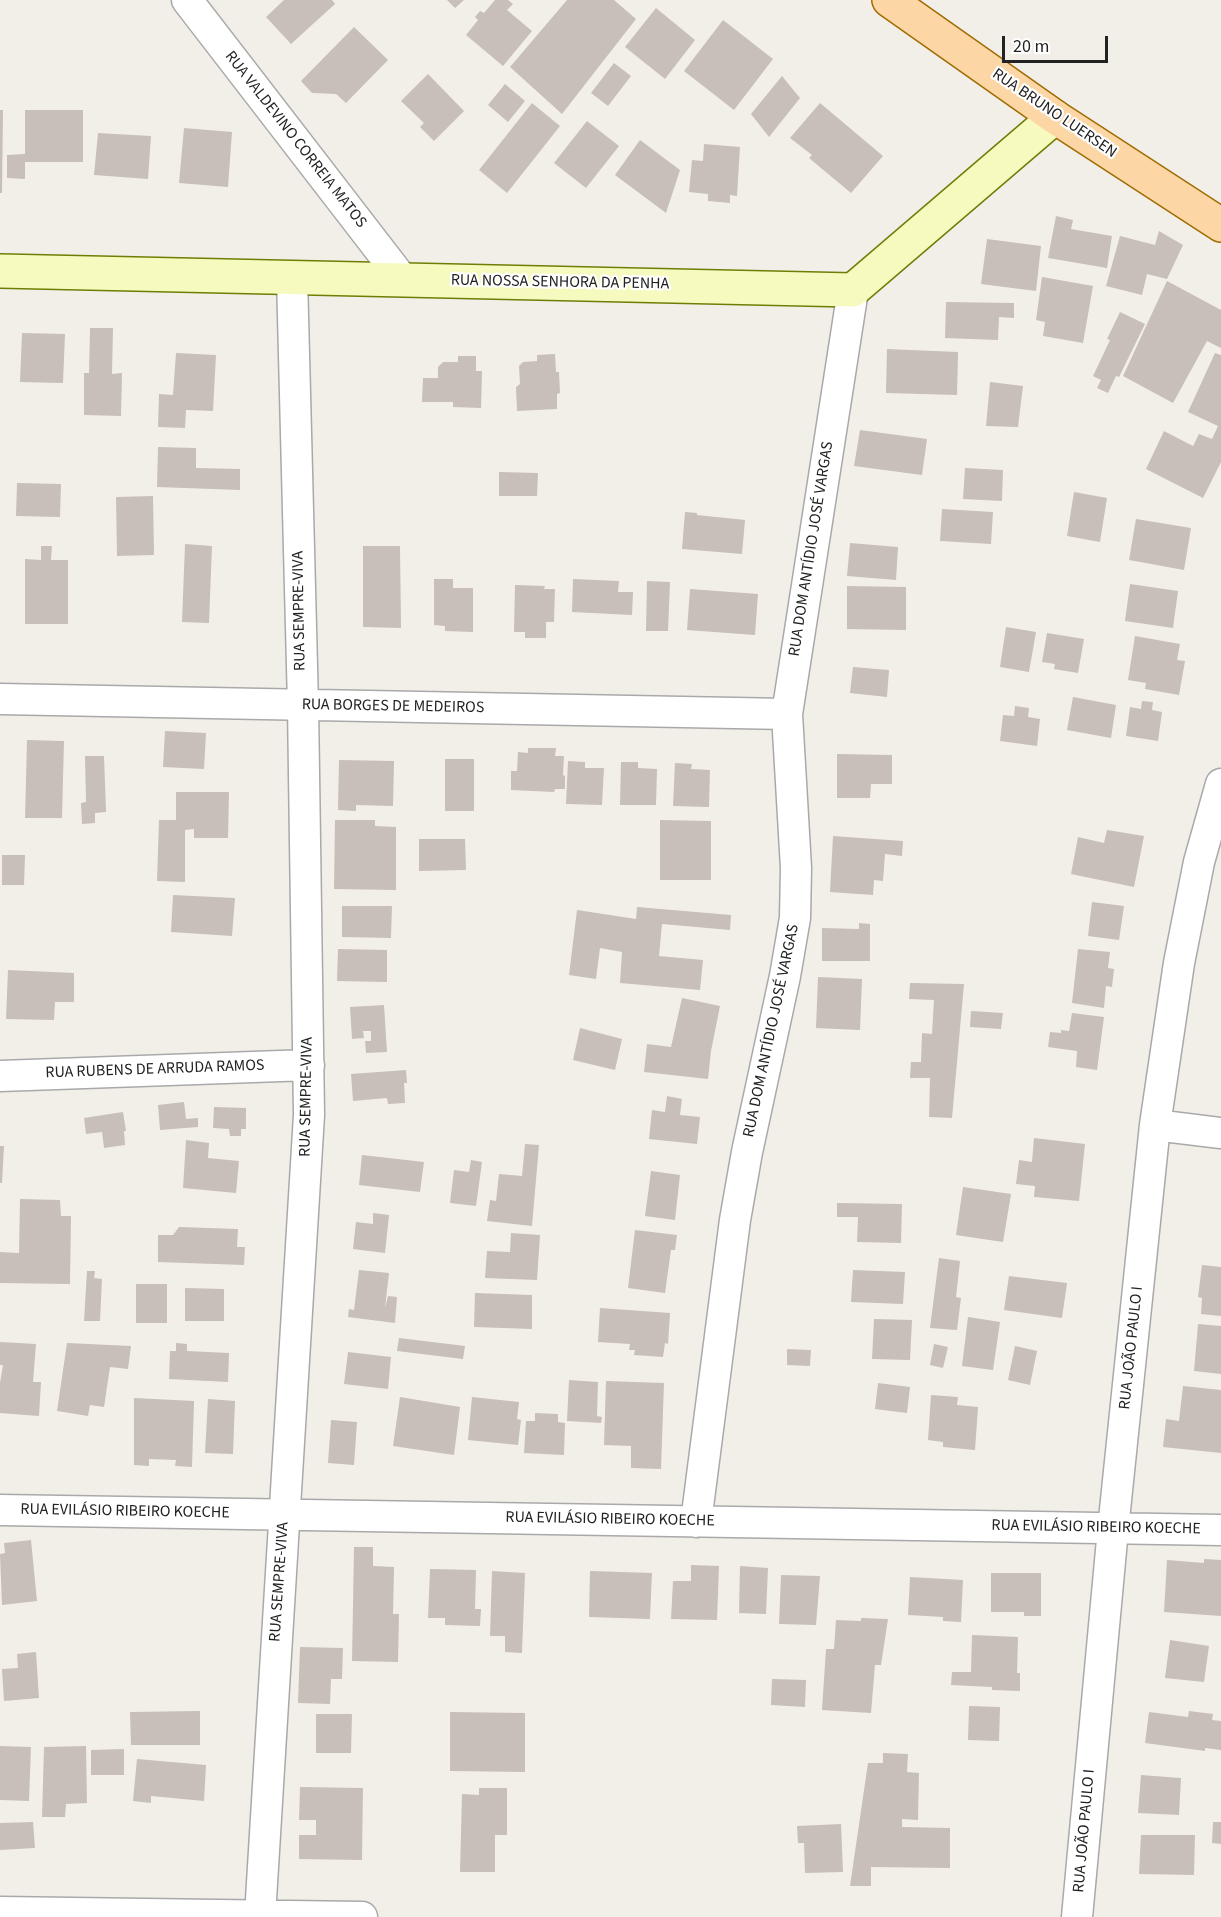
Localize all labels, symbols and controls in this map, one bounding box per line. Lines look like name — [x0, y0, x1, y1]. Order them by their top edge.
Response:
scale bar — [1005, 24, 1112, 62]
text: 20 m — [1013, 34, 1049, 59]
street label: RUA VALDEVINO CORREIA MATOS — [220, 48, 370, 232]
street label: RUA BRUNO LUERSEN — [988, 65, 1120, 163]
street label: RUA NOSSA SENHORA DA PENHA — [451, 271, 669, 295]
street label: RUA DOM ANTÍDIO JOSÉ VARGAS — [786, 440, 838, 658]
street label: RUA SEMPRE-VIVA — [289, 551, 311, 671]
street label: RUA BORGES DE MEDEIROS — [302, 696, 484, 718]
street label: RUA DOM ANTÍDIO JOSÉ VARGAS — [740, 923, 804, 1139]
street label: RUA SEMPRE-VIVA — [296, 1037, 318, 1157]
street label: RUA RUBENS DE ARRUDA RAMOS — [45, 1057, 265, 1083]
street label: RUA JOÃO PAULO I — [1116, 1285, 1148, 1411]
street label: RUA EVILÁSIO RIBEIRO KOECHE — [20, 1501, 230, 1523]
street label: RUA EVILÁSIO RIBEIRO KOECHE — [505, 1509, 715, 1531]
street label: RUA EVILÁSIO RIBEIRO KOECHE — [991, 1517, 1201, 1539]
street label: RUA SEMPRE-VIVA — [266, 1521, 294, 1643]
street label: RUA JOÃO PAULO I — [1070, 1768, 1100, 1894]

